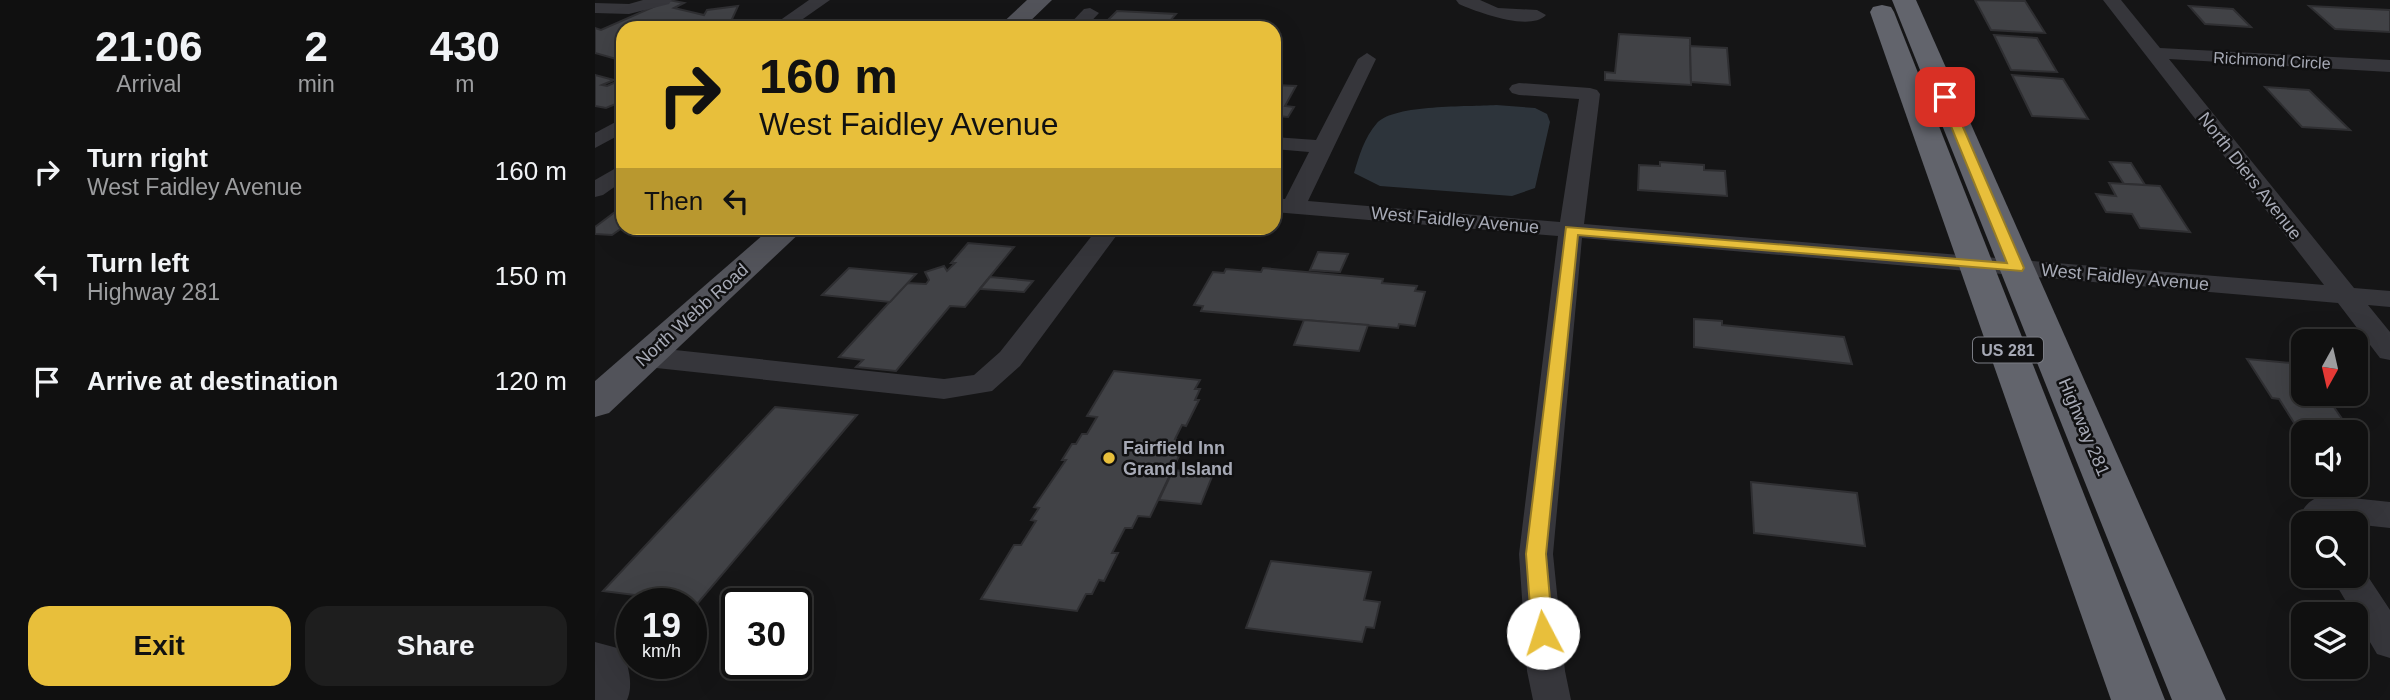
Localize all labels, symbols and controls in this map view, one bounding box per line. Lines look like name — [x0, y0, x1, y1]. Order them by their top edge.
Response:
text: 21:06 — [95, 23, 203, 70]
text: 2 — [304, 23, 328, 70]
text: 430 — [430, 23, 500, 70]
icon: right — [644, 49, 735, 140]
text: 160 m — [759, 49, 898, 103]
street label: Richmond Circle — [2213, 49, 2331, 72]
pin — [1915, 67, 1975, 127]
text: Arrival — [116, 71, 181, 97]
text: min — [298, 71, 335, 97]
text: m — [455, 71, 474, 97]
icon: arrive — [1926, 78, 1964, 116]
text: West Faidley Avenue — [759, 106, 1058, 142]
street label: North Diers Avenue — [2194, 108, 2306, 244]
text: Turn right — [87, 143, 208, 173]
icon: right — [28, 153, 66, 191]
text: 160 m — [495, 156, 567, 186]
text: West Faidley Avenue — [87, 174, 302, 200]
icon: left — [717, 182, 755, 220]
text: Then — [644, 186, 703, 216]
street label: West Faidley Avenue — [1370, 203, 1540, 237]
text: Turn left — [87, 248, 189, 278]
icon: left — [28, 258, 66, 296]
street label: North Webb Road — [632, 259, 752, 371]
street label: West Faidley Avenue — [2040, 260, 2210, 294]
text: 150 m — [495, 261, 567, 291]
text: Highway 281 — [87, 279, 220, 305]
north arrow — [2291, 329, 2368, 406]
map controls — [2291, 329, 2368, 679]
road number: US 281 — [1973, 338, 2043, 362]
icon: arrive — [28, 363, 66, 401]
text: Arrive at destination — [87, 366, 338, 396]
text: 120 m — [495, 366, 567, 396]
street label: Highway 281 — [2054, 375, 2114, 479]
button: sound — [2291, 420, 2368, 497]
place label: Fairfield Inn Grand Island — [1123, 438, 1233, 479]
marker: Fairfield Inn Grand Island — [1101, 450, 1117, 466]
button: search — [2291, 511, 2368, 588]
speed limit sign: 30 — [721, 588, 812, 679]
position arrow — [1506, 596, 1580, 670]
button: layers — [2291, 602, 2368, 679]
text: 19 — [642, 605, 681, 644]
button: Exit — [28, 606, 291, 686]
button: Share — [305, 606, 567, 686]
text: km/h — [642, 641, 681, 661]

